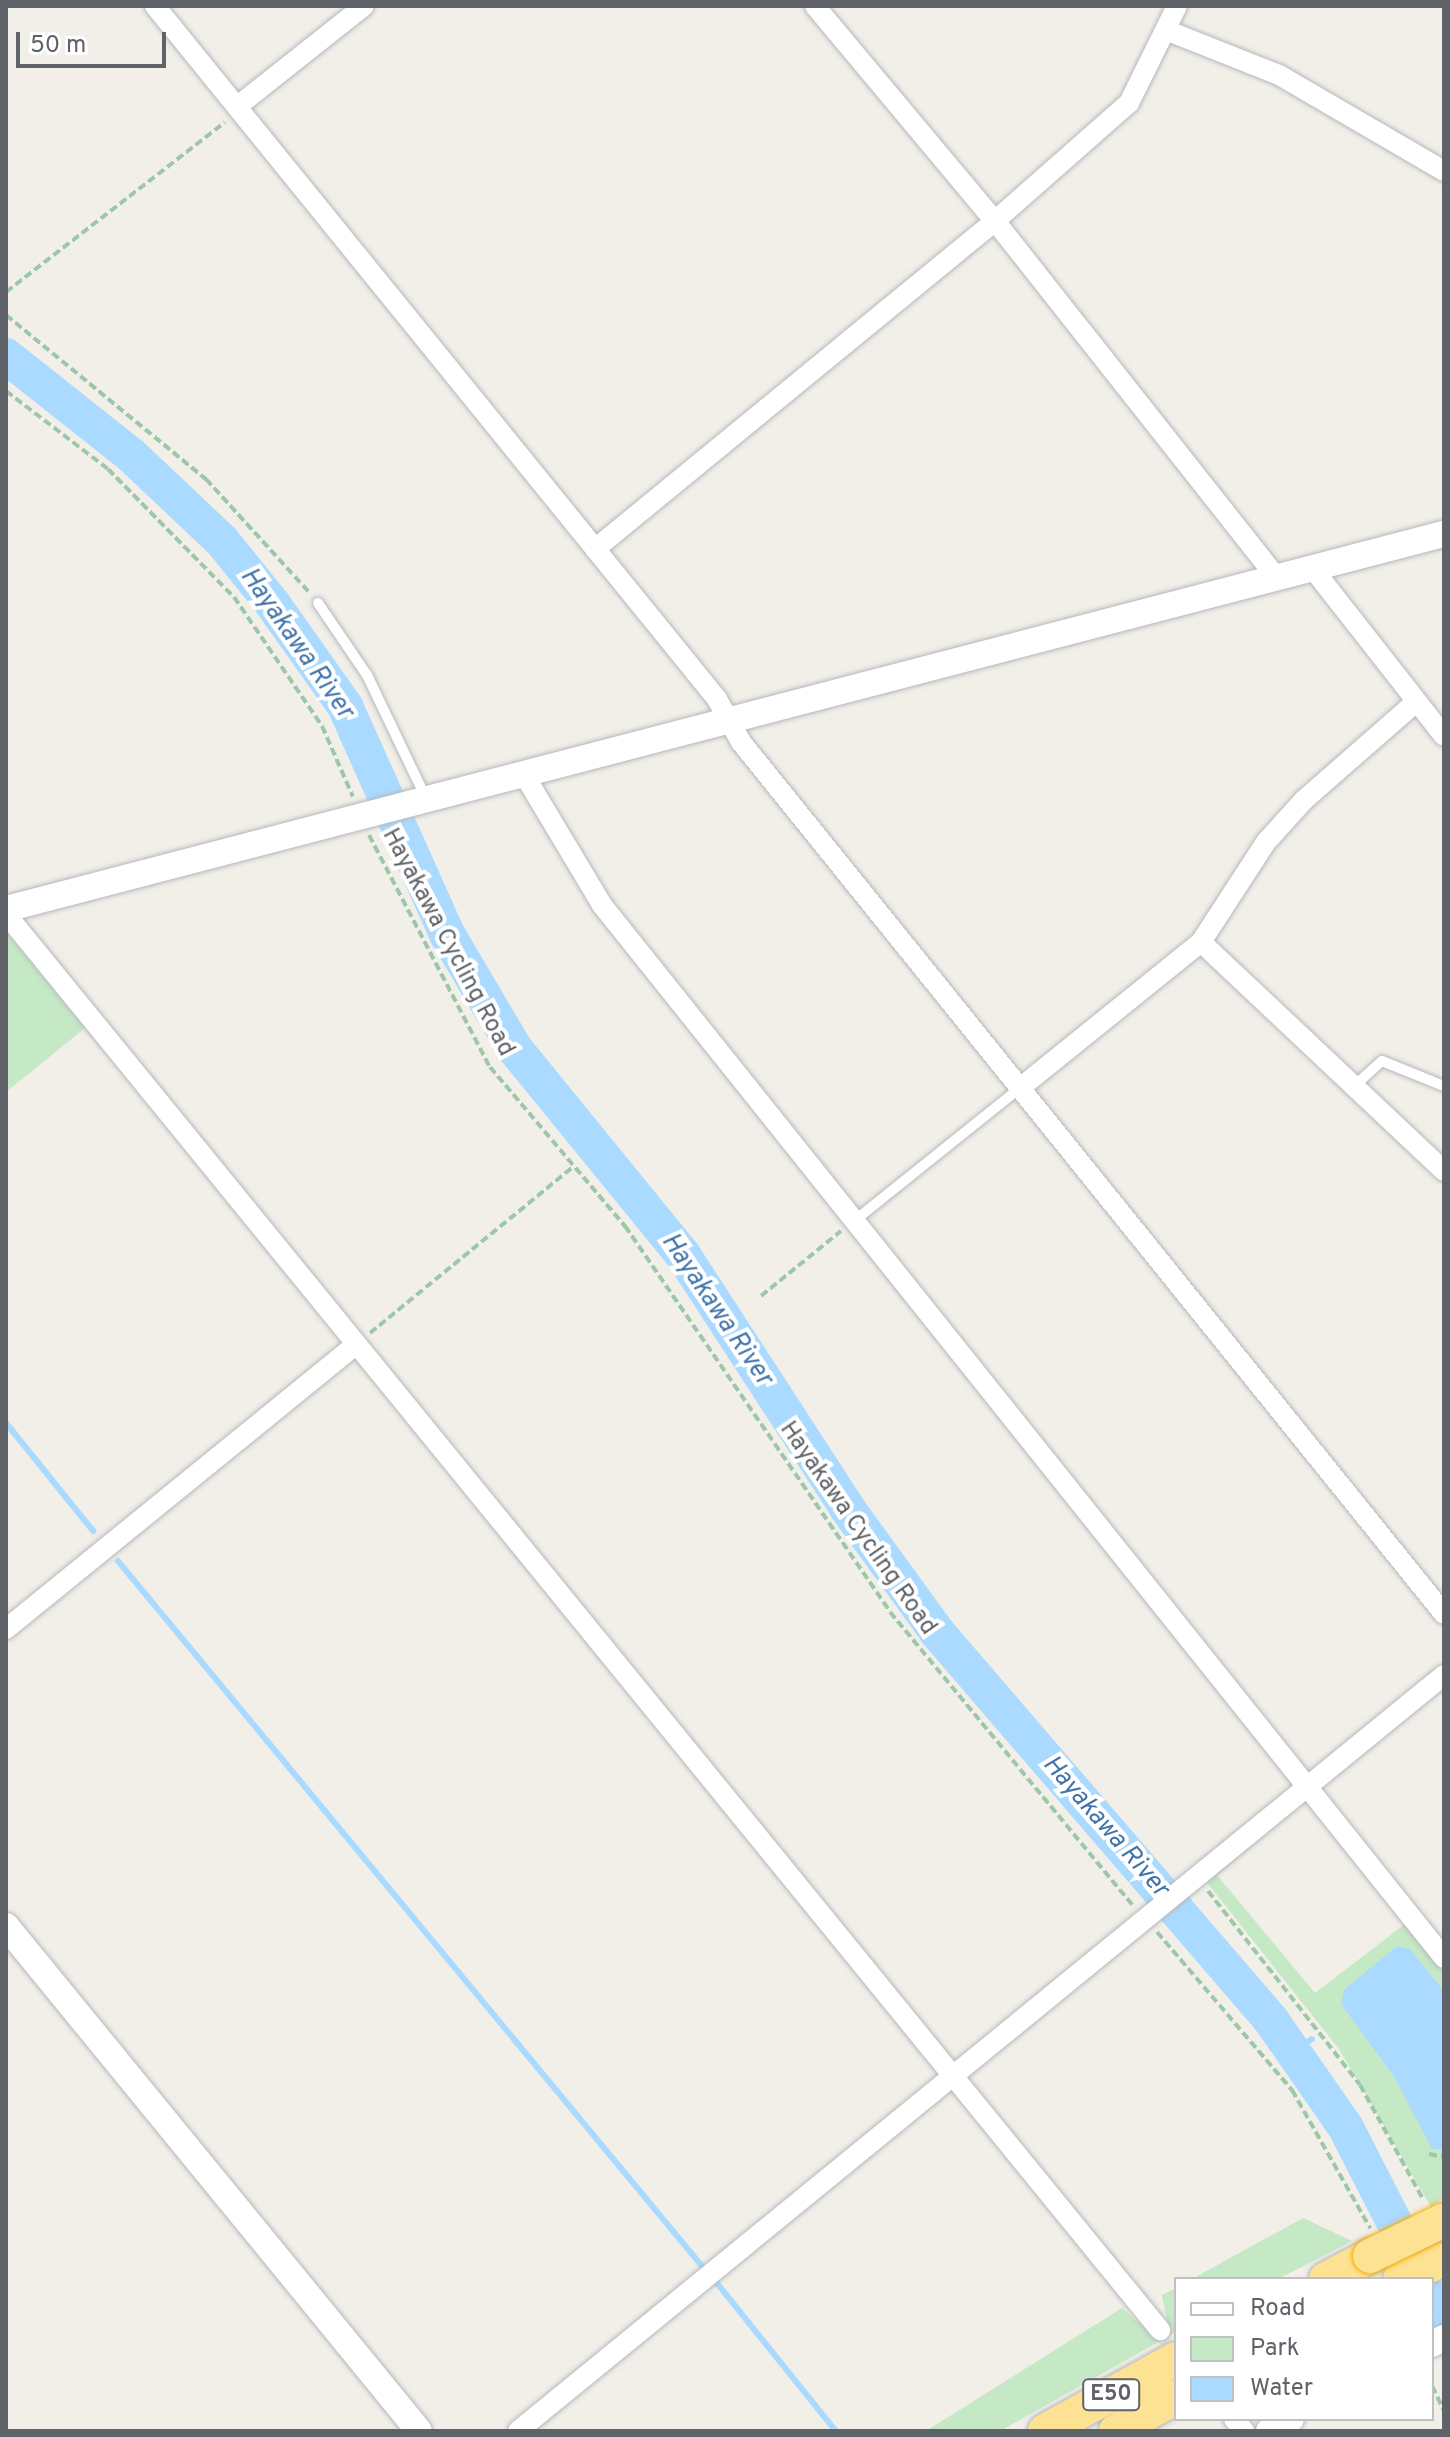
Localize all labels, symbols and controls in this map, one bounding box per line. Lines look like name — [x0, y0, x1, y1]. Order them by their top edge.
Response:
scale bar — [20, 16, 170, 66]
text: 50 m — [30, 31, 86, 61]
water label: Hayakawa River — [232, 562, 360, 726]
street label: Hayakawa Cycling Road — [375, 824, 519, 1062]
water label: Hayakawa River — [653, 1228, 779, 1392]
street label: Hayakawa Cycling Road — [772, 1417, 942, 1641]
water label: Hayakawa River — [1035, 1750, 1175, 1904]
legend — [1174, 2277, 1434, 2421]
text: Road — [1250, 2294, 1306, 2324]
text: Park — [1250, 2334, 1300, 2364]
text: Water — [1250, 2374, 1313, 2404]
road number: E50 — [1081, 2377, 1141, 2413]

